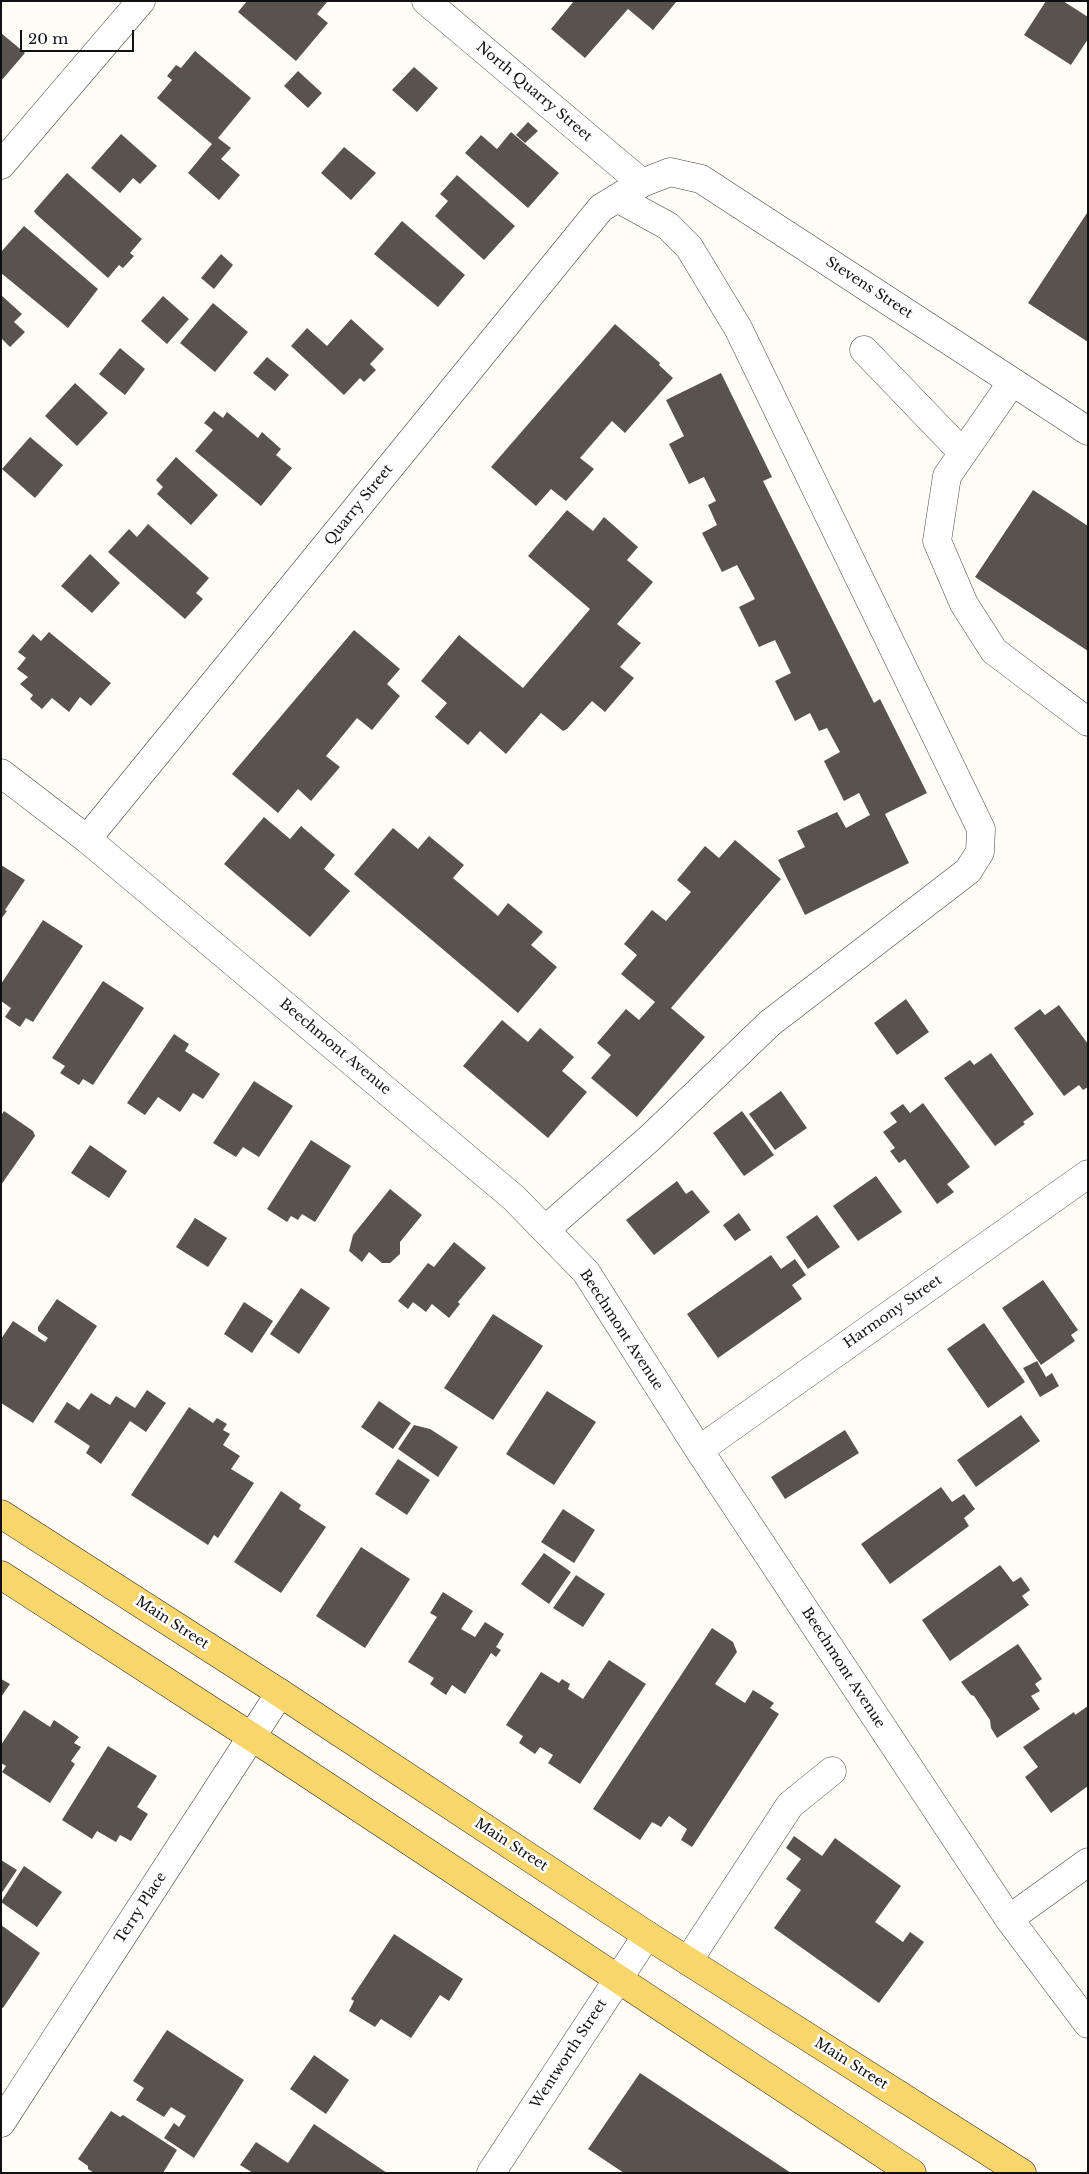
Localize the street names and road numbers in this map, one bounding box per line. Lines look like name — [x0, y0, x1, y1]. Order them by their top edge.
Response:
street label: North Quarry Street — [473, 39, 595, 145]
street label: Stevens Street — [822, 254, 916, 322]
street label: Quarry Street — [321, 461, 397, 549]
street label: Beechmont Avenue — [276, 995, 394, 1099]
street label: Beechmont Avenue — [576, 1267, 666, 1393]
street label: Harmony Street — [841, 1272, 945, 1352]
street label: Main Street — [132, 1593, 212, 1653]
street label: Beechmont Avenue — [798, 1605, 888, 1731]
street label: Main Street — [471, 1815, 551, 1875]
street label: Terry Place — [112, 1869, 170, 1947]
street label: Wentworth Street — [527, 1996, 611, 2112]
street label: Main Street — [811, 2035, 891, 2093]

